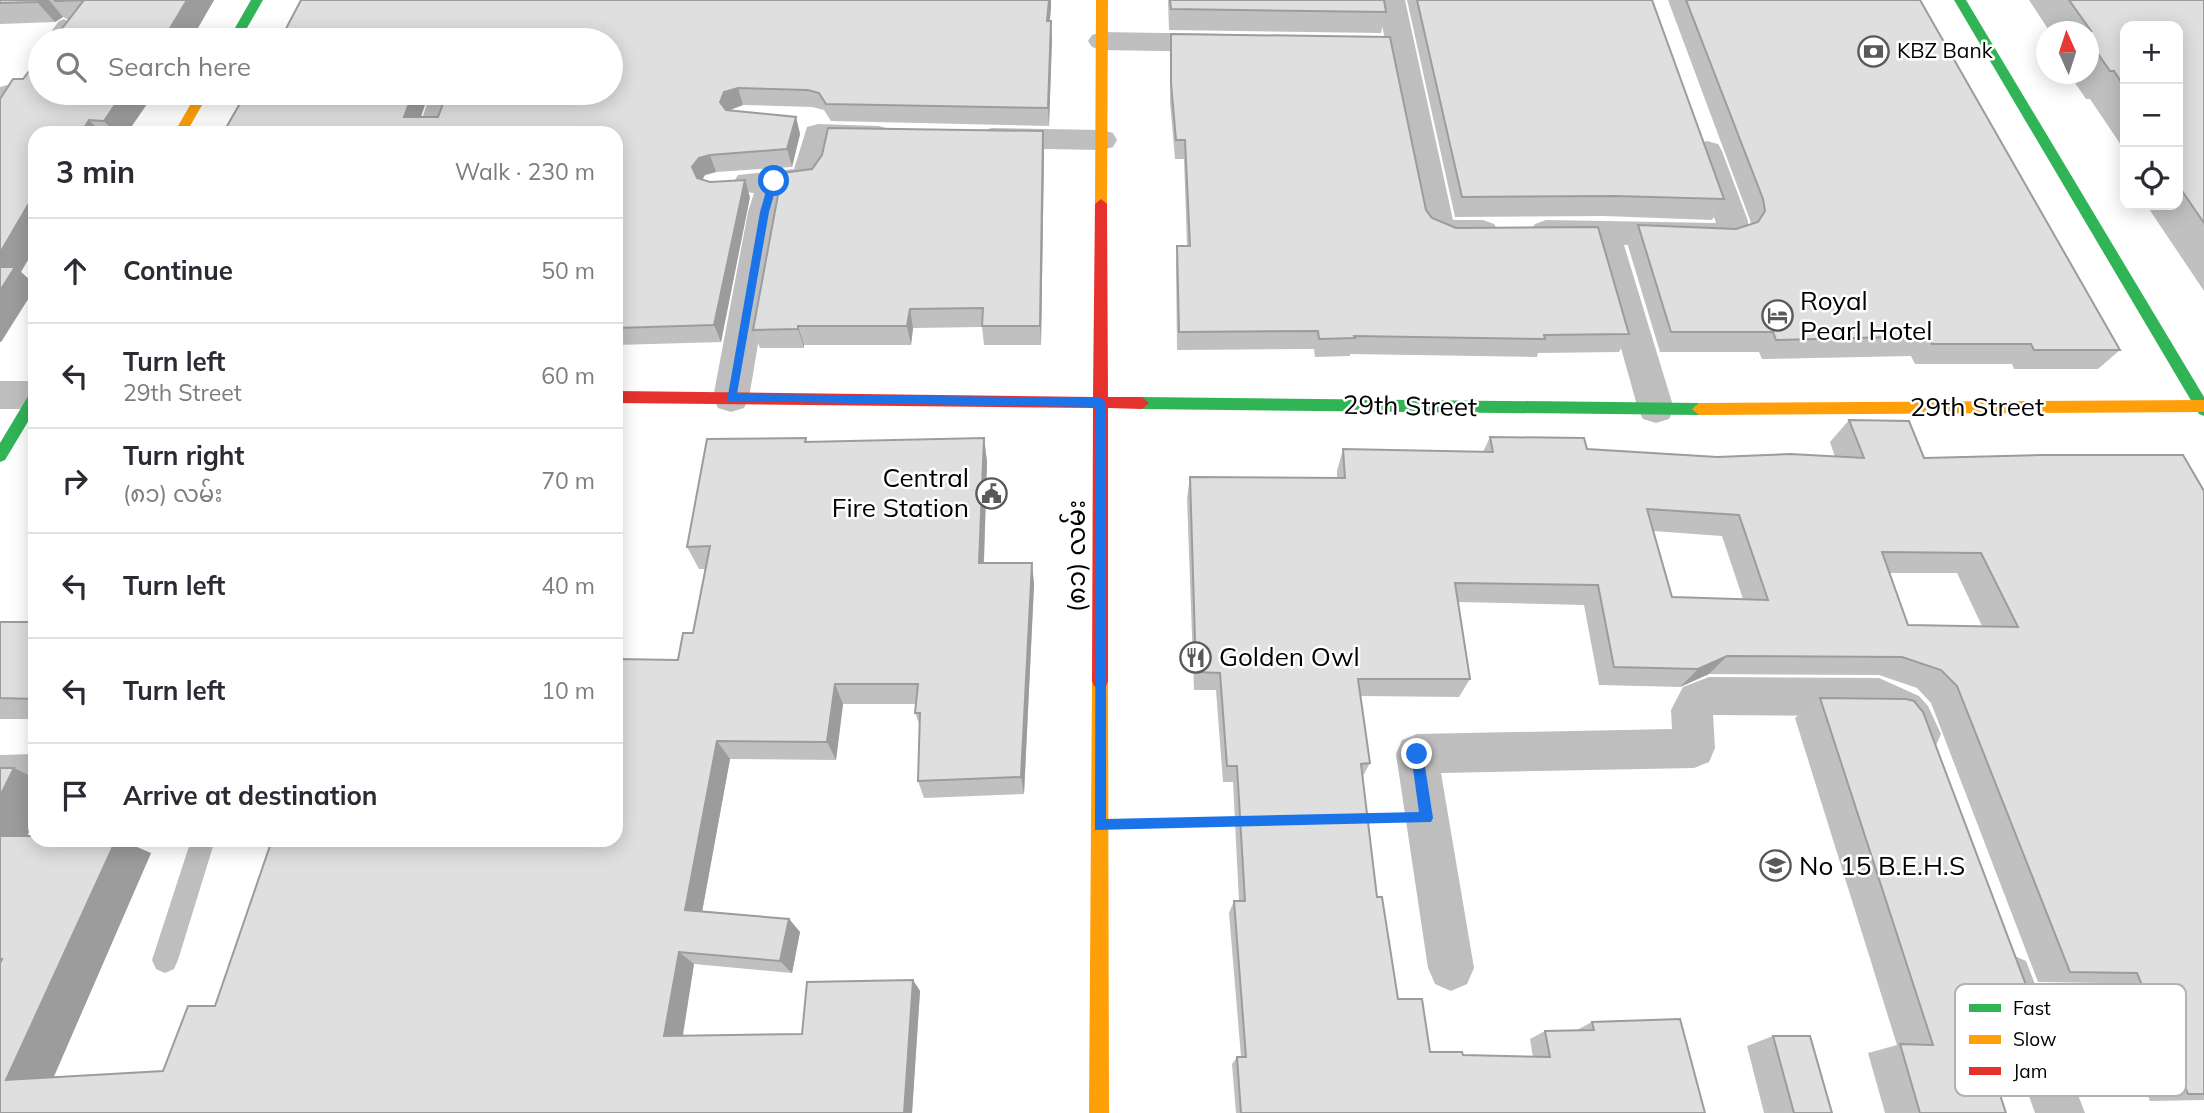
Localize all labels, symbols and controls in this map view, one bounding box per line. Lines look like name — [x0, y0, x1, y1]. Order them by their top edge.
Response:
north arrow — [2036, 21, 2099, 84]
map controls — [2120, 21, 2183, 210]
button: + — [2120, 21, 2183, 84]
search box — [28, 28, 623, 105]
bank icon: KBZ Bank — [1857, 34, 1891, 68]
place label: KBZ Bank — [1897, 37, 1993, 63]
icon: search — [52, 48, 90, 86]
text: Search here — [108, 50, 251, 83]
button: − — [2120, 84, 2183, 147]
button: locate — [2120, 147, 2183, 210]
text: 3 min — [56, 153, 135, 191]
text: Walk · 230 m — [455, 157, 595, 186]
route start — [758, 165, 789, 196]
icon: ahead — [56, 252, 94, 290]
text: Continue — [123, 254, 233, 287]
text: 50 m — [541, 256, 595, 285]
place label: Royal Pearl Hotel — [1800, 284, 1932, 347]
hotel icon: Royal Pearl Hotel — [1760, 299, 1794, 333]
text: Turn left — [123, 345, 225, 378]
icon: left — [56, 357, 94, 395]
text: 60 m — [541, 361, 595, 390]
text: 29th Street — [123, 378, 242, 407]
street label: 29th Street — [1343, 388, 1477, 423]
street label: 29th Street — [1910, 390, 2044, 423]
text: Turn right — [123, 439, 244, 472]
place label: Central Fire Station — [832, 461, 969, 524]
icon: right — [56, 462, 94, 500]
text: 70 m — [541, 466, 595, 495]
public building icon: Central Fire Station — [975, 476, 1009, 510]
text: (၈၁) လမ်း — [123, 479, 222, 508]
street label: (၈၁) လမ်း — [1059, 500, 1092, 612]
icon: left — [56, 567, 94, 605]
text: Turn left — [123, 569, 225, 602]
text: 40 m — [541, 571, 595, 600]
restaurant icon: Golden Owl — [1179, 640, 1213, 674]
place label: Golden Owl — [1219, 640, 1360, 673]
icon: left — [56, 672, 94, 710]
text: Turn left — [123, 674, 225, 707]
text: 10 m — [541, 676, 595, 705]
route end — [1401, 738, 1432, 769]
icon: arrive — [56, 777, 94, 815]
text: Arrive at destination — [123, 779, 378, 812]
school or university icon: No 15 B.E.H.S — [1759, 849, 1793, 883]
place label: No 15 B.E.H.S — [1799, 849, 1965, 882]
legend — [1955, 984, 2186, 1096]
text: Fast — [2013, 996, 2051, 1020]
text: Slow — [2013, 1027, 2057, 1051]
text: Jam — [2013, 1059, 2047, 1083]

